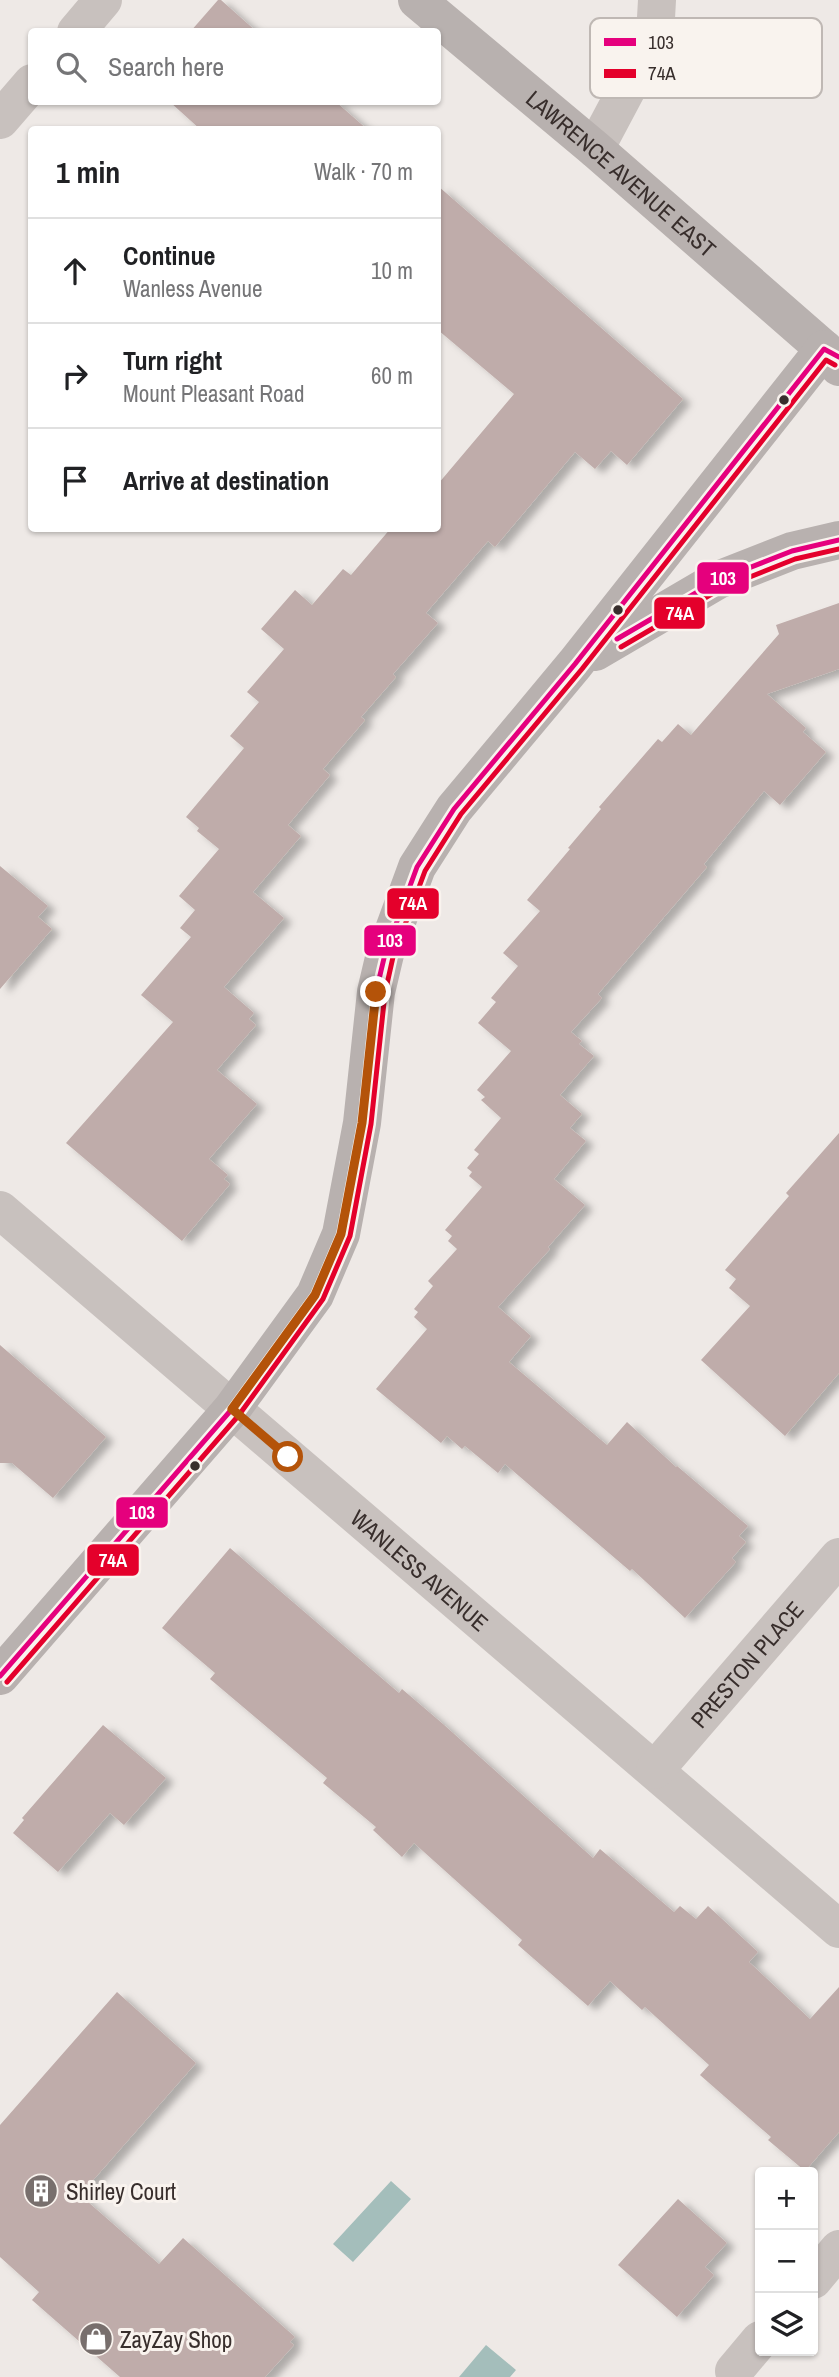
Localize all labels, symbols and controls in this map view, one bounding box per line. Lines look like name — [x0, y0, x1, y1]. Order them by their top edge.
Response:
legend — [590, 18, 822, 98]
search box — [28, 28, 441, 105]
text: 103 — [648, 29, 674, 55]
icon: search — [52, 48, 90, 86]
text: Search here — [108, 49, 224, 84]
text: 74A — [648, 60, 676, 86]
street label: LAWRENCE AVENUE EAST — [520, 83, 723, 264]
text: 1 min — [56, 152, 120, 192]
text: Walk · 70 m — [314, 156, 413, 187]
text: Continue — [123, 238, 215, 273]
icon: ahead — [56, 252, 94, 290]
text: 10 m — [371, 255, 413, 286]
text: Wanless Avenue — [123, 273, 262, 304]
text: Turn right — [123, 343, 222, 378]
icon: right — [56, 357, 94, 395]
text: 60 m — [371, 360, 413, 391]
text: Mount Pleasant Road — [123, 378, 304, 409]
unlabelled marker — [777, 393, 791, 407]
icon: arrive — [56, 462, 94, 500]
text: Arrive at destination — [123, 463, 329, 498]
line badge: 103 — [696, 561, 750, 595]
text: 103 — [710, 565, 736, 591]
line badge: 74A — [653, 596, 706, 630]
text: 74A — [666, 600, 695, 626]
unlabelled marker — [611, 603, 625, 617]
line badge: 74A — [386, 887, 440, 920]
text: 74A — [399, 890, 428, 916]
line badge: 103 — [363, 924, 417, 957]
text: 103 — [377, 927, 403, 953]
route end — [360, 976, 391, 1007]
route start — [272, 1441, 303, 1472]
unlabelled marker — [188, 1459, 202, 1473]
line badge: 103 — [115, 1496, 169, 1529]
text: 103 — [129, 1499, 155, 1525]
street label: WANLESS AVENUE — [344, 1502, 495, 1638]
line badge: 74A — [86, 1543, 140, 1577]
text: 74A — [99, 1547, 128, 1573]
street label: PRESTON PLACE — [683, 1594, 810, 1734]
map controls — [755, 2167, 818, 2356]
button: + — [755, 2167, 818, 2230]
building icon: Shirley Court — [22, 2172, 60, 2210]
place label: Shirley Court — [66, 2176, 176, 2207]
button: − — [755, 2230, 818, 2293]
button: layers — [755, 2293, 818, 2356]
shop icon: ZayZay Shop — [77, 2320, 115, 2358]
place label: ZayZay Shop — [120, 2324, 232, 2355]

